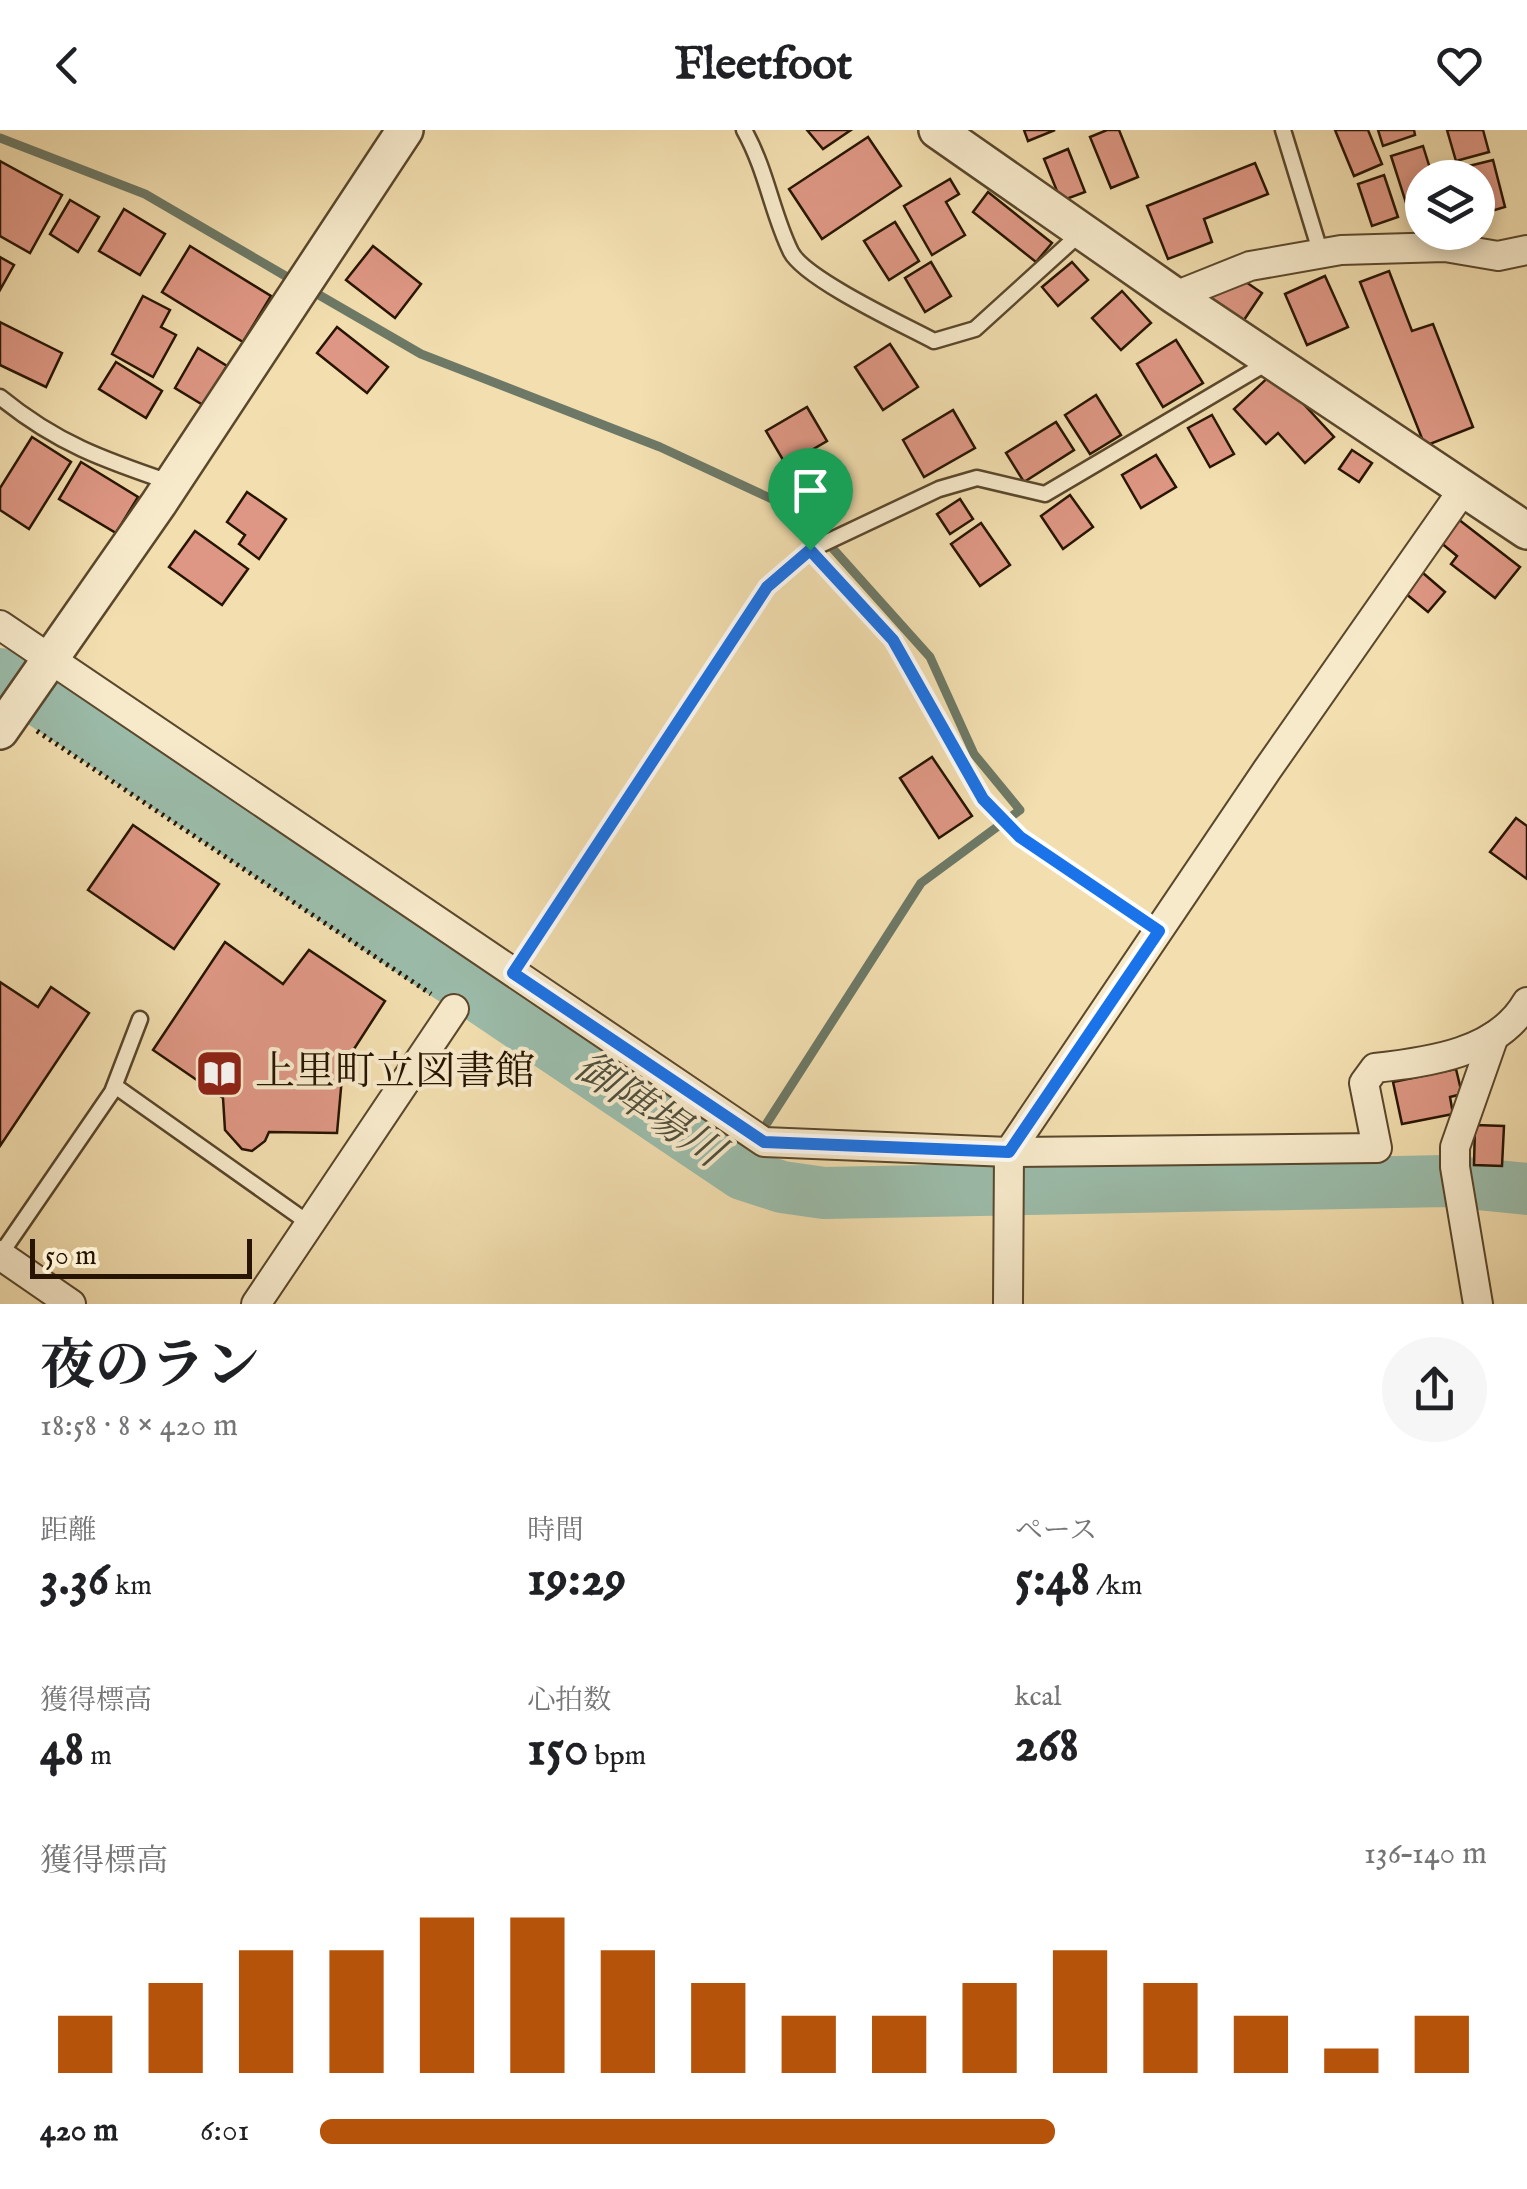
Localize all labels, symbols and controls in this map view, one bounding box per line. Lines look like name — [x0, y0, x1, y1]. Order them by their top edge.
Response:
text: Fleetfoot — [675, 37, 852, 94]
icon: back — [40, 38, 95, 93]
icon: heart — [1432, 38, 1487, 93]
map controls — [1405, 160, 1495, 250]
button: layers — [1405, 160, 1495, 250]
pin — [768, 448, 853, 551]
icon: arrive — [783, 463, 838, 518]
water label: 御陣場川 — [564, 1042, 736, 1182]
library icon: 上里町立図書館 — [194, 1047, 246, 1099]
place label: 上里町立図書館 — [255, 1048, 535, 1099]
scale bar — [30, 1234, 252, 1278]
text: 50 m — [45, 1239, 97, 1274]
text: 夜のラン — [40, 1333, 260, 1403]
button: share — [1382, 1337, 1487, 1442]
text: 18:58 · 8 × 420 m — [40, 1406, 238, 1447]
text: 距離 — [40, 1514, 96, 1549]
text: 時間 — [527, 1514, 583, 1549]
text: ペース — [1015, 1514, 1097, 1549]
text: 3.36 — [40, 1549, 109, 1612]
text: 19:29 — [527, 1549, 626, 1612]
text: 5:48 — [1015, 1549, 1090, 1612]
text: km — [109, 1569, 152, 1604]
text: /km — [1090, 1569, 1142, 1604]
text: kcal — [1015, 1680, 1061, 1715]
text: 獲得標高 — [40, 1684, 152, 1719]
text: 心拍数 — [527, 1684, 611, 1719]
text: 268 — [1015, 1715, 1079, 1778]
text: 48 — [40, 1719, 84, 1782]
text: 150 — [527, 1719, 588, 1782]
text: m — [84, 1739, 112, 1774]
text: bpm — [588, 1739, 646, 1774]
text: 136–140 m — [1364, 1834, 1487, 1875]
text: 獲得標高 — [40, 1842, 168, 1883]
text: 420 m — [40, 2111, 118, 2152]
text: 6:01 — [200, 2111, 249, 2152]

